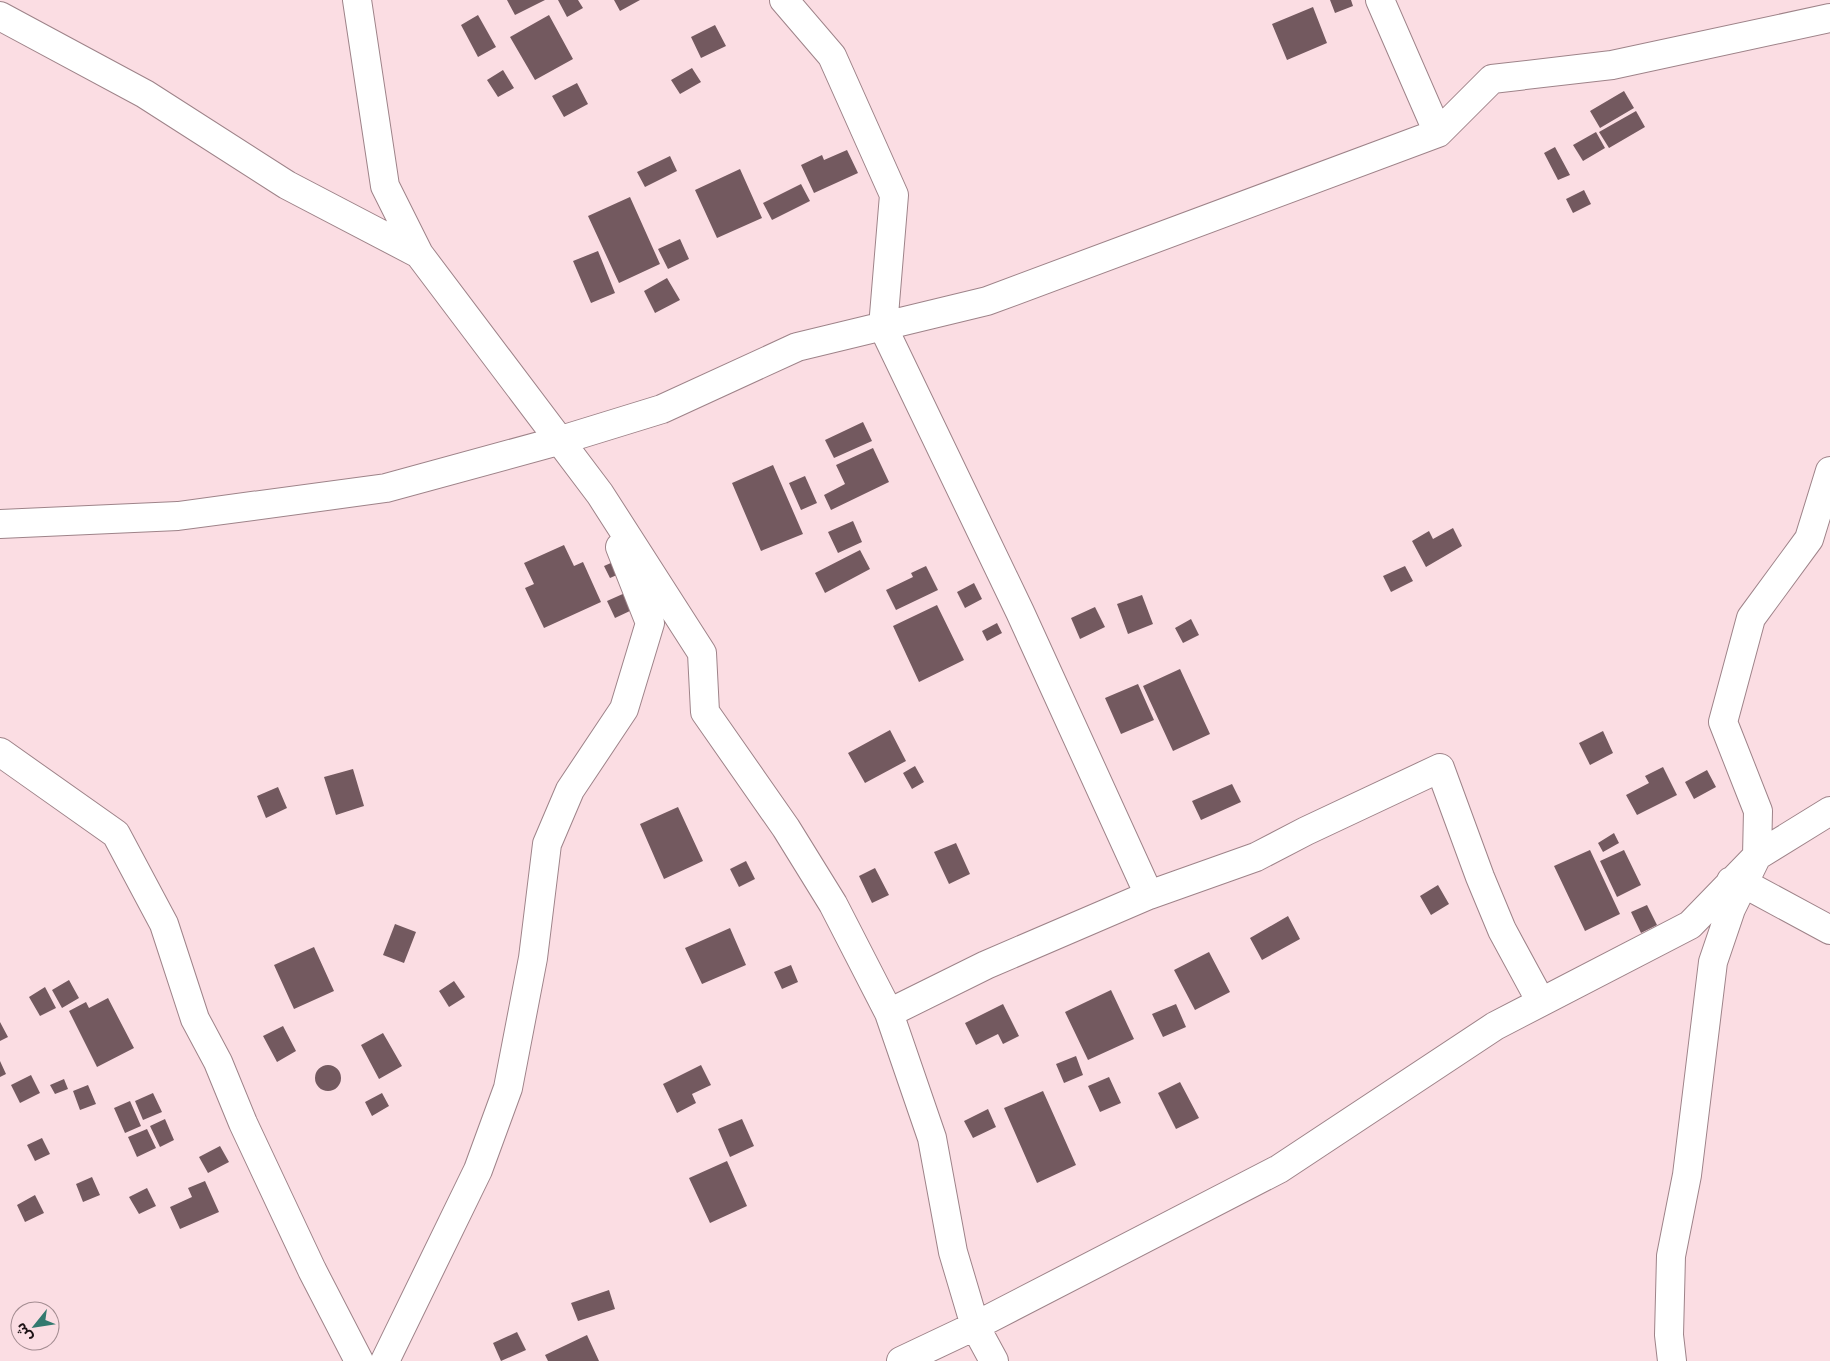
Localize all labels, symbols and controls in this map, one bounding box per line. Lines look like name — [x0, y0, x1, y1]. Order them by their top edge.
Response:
north arrow — [10, 1301, 60, 1351]
text: ش — [12, 1320, 35, 1345]

